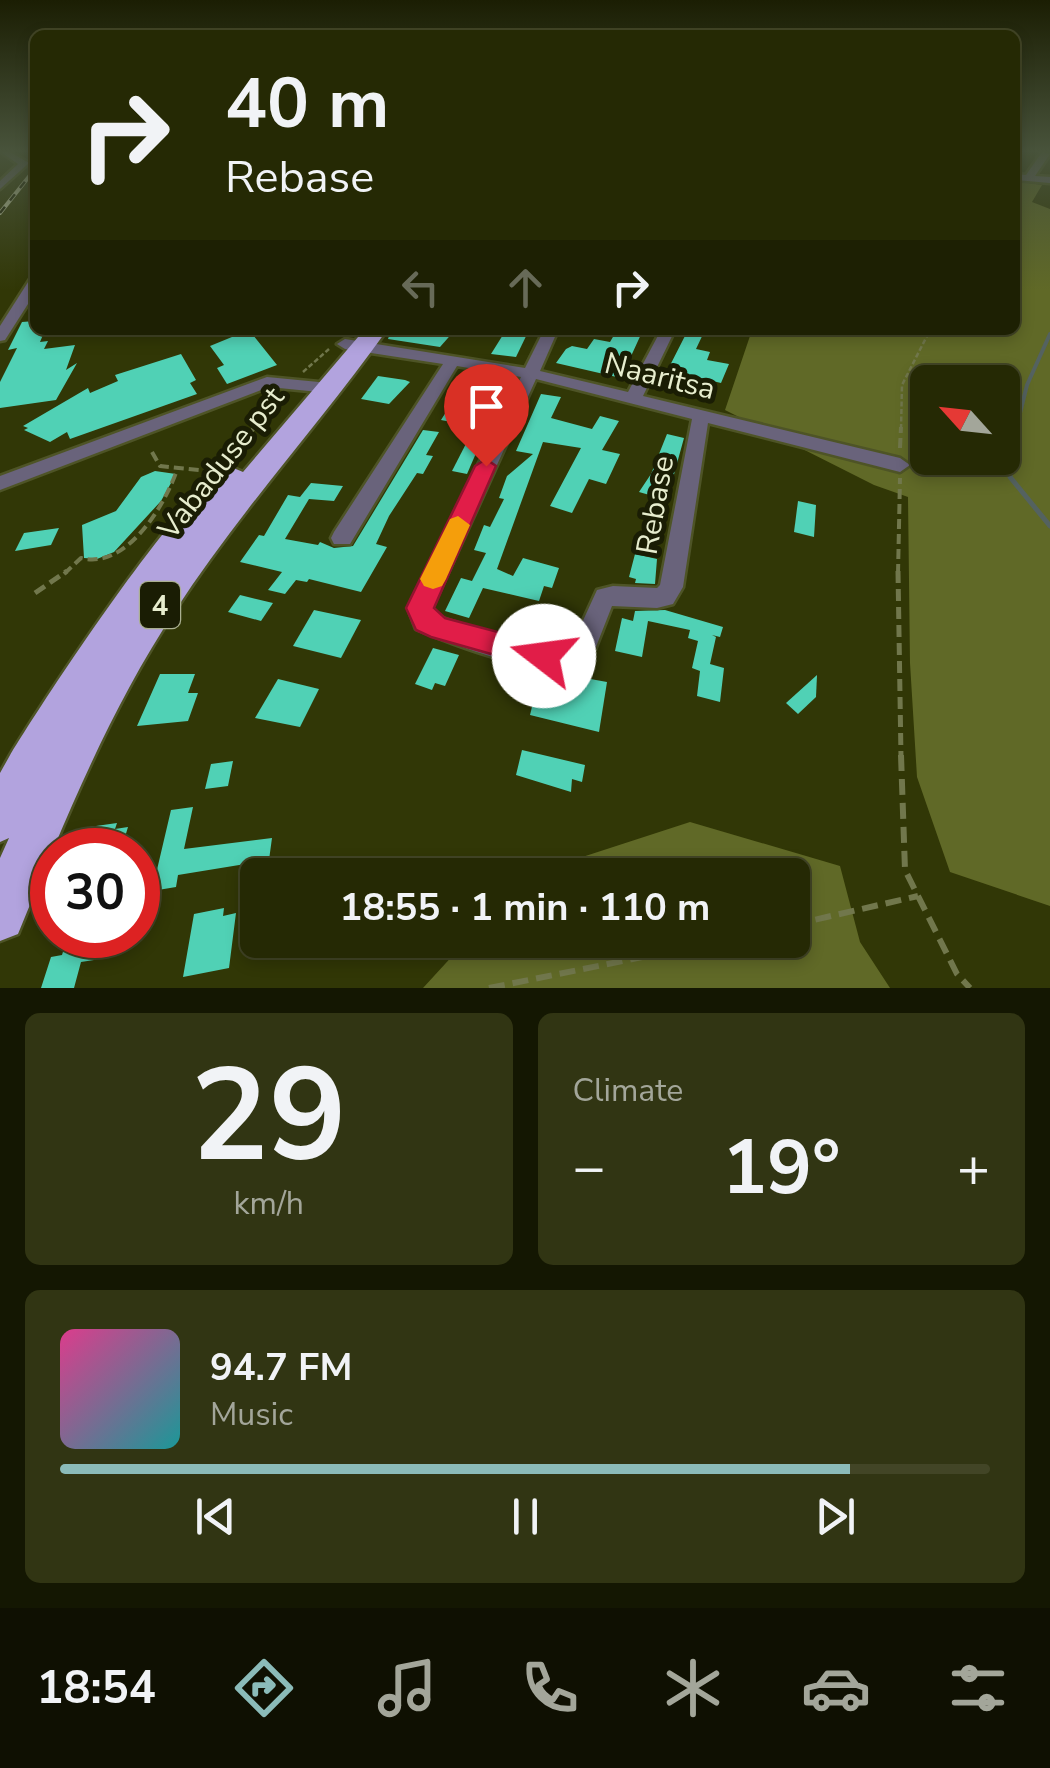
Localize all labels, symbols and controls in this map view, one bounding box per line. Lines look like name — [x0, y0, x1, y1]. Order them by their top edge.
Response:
text: 40 m — [225, 56, 389, 152]
icon: right — [60, 70, 190, 200]
text: Rebase — [225, 147, 374, 208]
icon: left — [393, 260, 448, 315]
icon: ahead — [498, 260, 553, 315]
icon: right — [603, 260, 658, 315]
street label: Naaritsa — [600, 343, 719, 410]
pin — [444, 364, 529, 467]
north arrow — [910, 365, 1020, 475]
map controls — [910, 365, 1020, 475]
street label: Vabaduse pst — [148, 378, 294, 549]
icon: arrive — [459, 379, 514, 434]
street label: Rebase — [627, 453, 684, 558]
road number: 4 — [140, 582, 180, 628]
position arrow — [492, 604, 596, 708]
speed limit sign: 30 — [30, 828, 160, 958]
text: 18:55 · 1 min · 110 m — [340, 882, 710, 933]
text: 29 — [191, 1028, 347, 1205]
text: Climate — [573, 1069, 683, 1112]
text: 19° — [722, 1117, 840, 1219]
text: − — [573, 1130, 606, 1205]
text: + — [957, 1130, 990, 1205]
text: km/h — [233, 1182, 304, 1225]
text: 94.7 FM — [210, 1342, 352, 1393]
text: Music — [210, 1393, 293, 1436]
icon: previous — [188, 1489, 243, 1544]
icon: pause — [498, 1489, 553, 1544]
icon: next — [808, 1489, 863, 1544]
icon: directions — [229, 1653, 299, 1723]
icon: music — [372, 1653, 442, 1723]
icon: phone — [515, 1653, 585, 1723]
icon: climate — [658, 1653, 728, 1723]
icon: car — [801, 1653, 871, 1723]
icon: filters — [943, 1653, 1013, 1723]
text: 18:54 — [36, 1658, 156, 1719]

